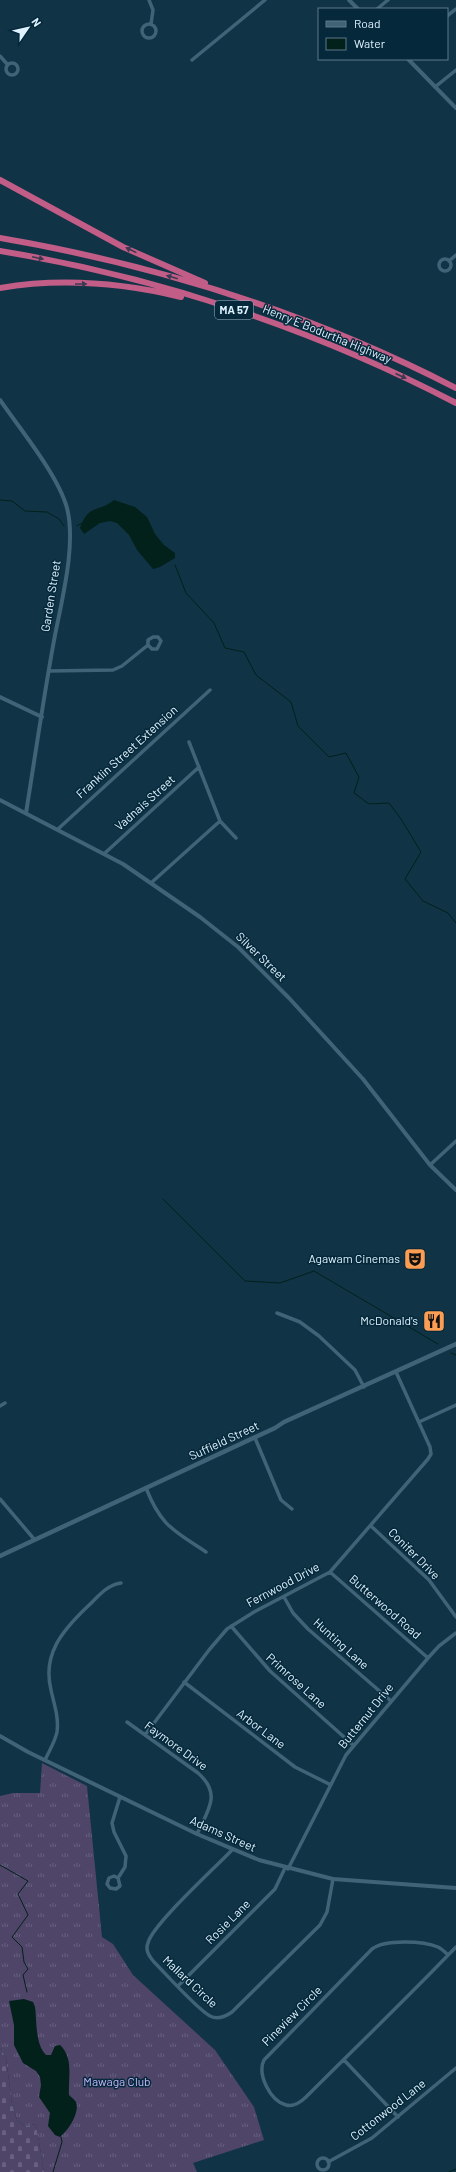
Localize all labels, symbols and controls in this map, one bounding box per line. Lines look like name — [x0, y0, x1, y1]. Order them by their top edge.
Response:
north arrow — [8, 8, 48, 48]
legend — [318, 8, 448, 60]
text: N — [29, 15, 44, 29]
text: Road — [354, 16, 381, 30]
text: Water — [354, 36, 386, 50]
one-way arrow — [125, 247, 137, 253]
one-way arrow — [32, 256, 44, 262]
one-way arrow — [166, 274, 178, 280]
one-way arrow — [75, 281, 88, 287]
road number: MA 57 — [215, 301, 253, 319]
street label: Henry E Bodurtha Highway — [261, 301, 394, 366]
one-way arrow — [395, 373, 407, 379]
street label: Garden Street — [37, 559, 63, 633]
street label: Franklin Street Extension — [73, 702, 180, 800]
street label: Vadnais Street — [111, 772, 177, 833]
street label: Silver Street — [234, 929, 290, 984]
theatre icon: Agawam Cinemas — [402, 1246, 428, 1272]
place label: Agawam Cinemas — [309, 1251, 400, 1265]
restaurant icon: McDonald's — [421, 1308, 447, 1334]
place label: McDonald's — [360, 1313, 418, 1327]
street label: Suffield Street — [186, 1418, 261, 1462]
street label: Conifer Drive — [386, 1525, 443, 1582]
street label: Fernwood Drive — [244, 1559, 321, 1609]
street label: Butterwood Road — [347, 1571, 424, 1641]
street label: Hunting Lane — [311, 1615, 372, 1672]
street label: Primrose Lane — [264, 1650, 329, 1711]
street label: Butternut Drive — [335, 1680, 396, 1751]
street label: Arbor Lane — [235, 1705, 289, 1751]
street label: Faymore Drive — [142, 1718, 211, 1773]
street label: Adams Street — [188, 1812, 259, 1854]
street label: Rosie Lane — [202, 1896, 252, 1946]
street label: Mallard Circle — [160, 1952, 221, 2010]
street label: Pineview Circle — [258, 1982, 324, 2048]
park label: Mawaga Club — [83, 2074, 151, 2088]
street label: Cottonwood Lane — [347, 2076, 428, 2143]

